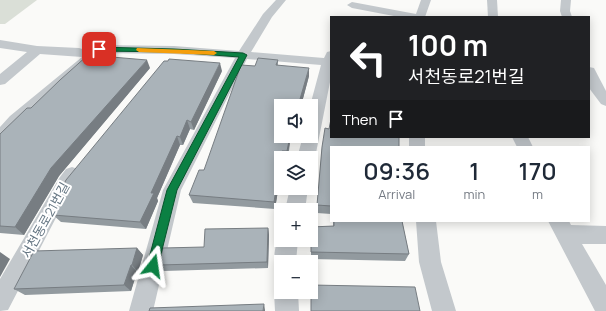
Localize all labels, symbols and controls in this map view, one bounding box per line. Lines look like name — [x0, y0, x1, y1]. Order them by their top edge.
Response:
text: 100 m — [408, 26, 488, 64]
pin — [82, 32, 116, 66]
icon: left — [342, 32, 394, 84]
icon: arrive — [88, 38, 110, 60]
text: 서천동로21번길 — [408, 64, 525, 88]
map controls — [274, 99, 318, 299]
button: sound — [274, 99, 318, 143]
icon: arrive — [385, 108, 407, 130]
text: Then — [342, 109, 377, 130]
button: layers — [274, 151, 318, 195]
text: 09:36 — [363, 154, 430, 187]
text: 1 — [469, 154, 479, 187]
text: 170 — [519, 154, 557, 187]
street label: 서천동로21번길 — [17, 179, 73, 261]
text: Arrival — [378, 185, 415, 203]
text: min — [463, 185, 485, 203]
text: m — [532, 185, 543, 203]
button: + — [274, 203, 318, 247]
position arrow — [132, 245, 174, 287]
button: − — [274, 255, 318, 299]

